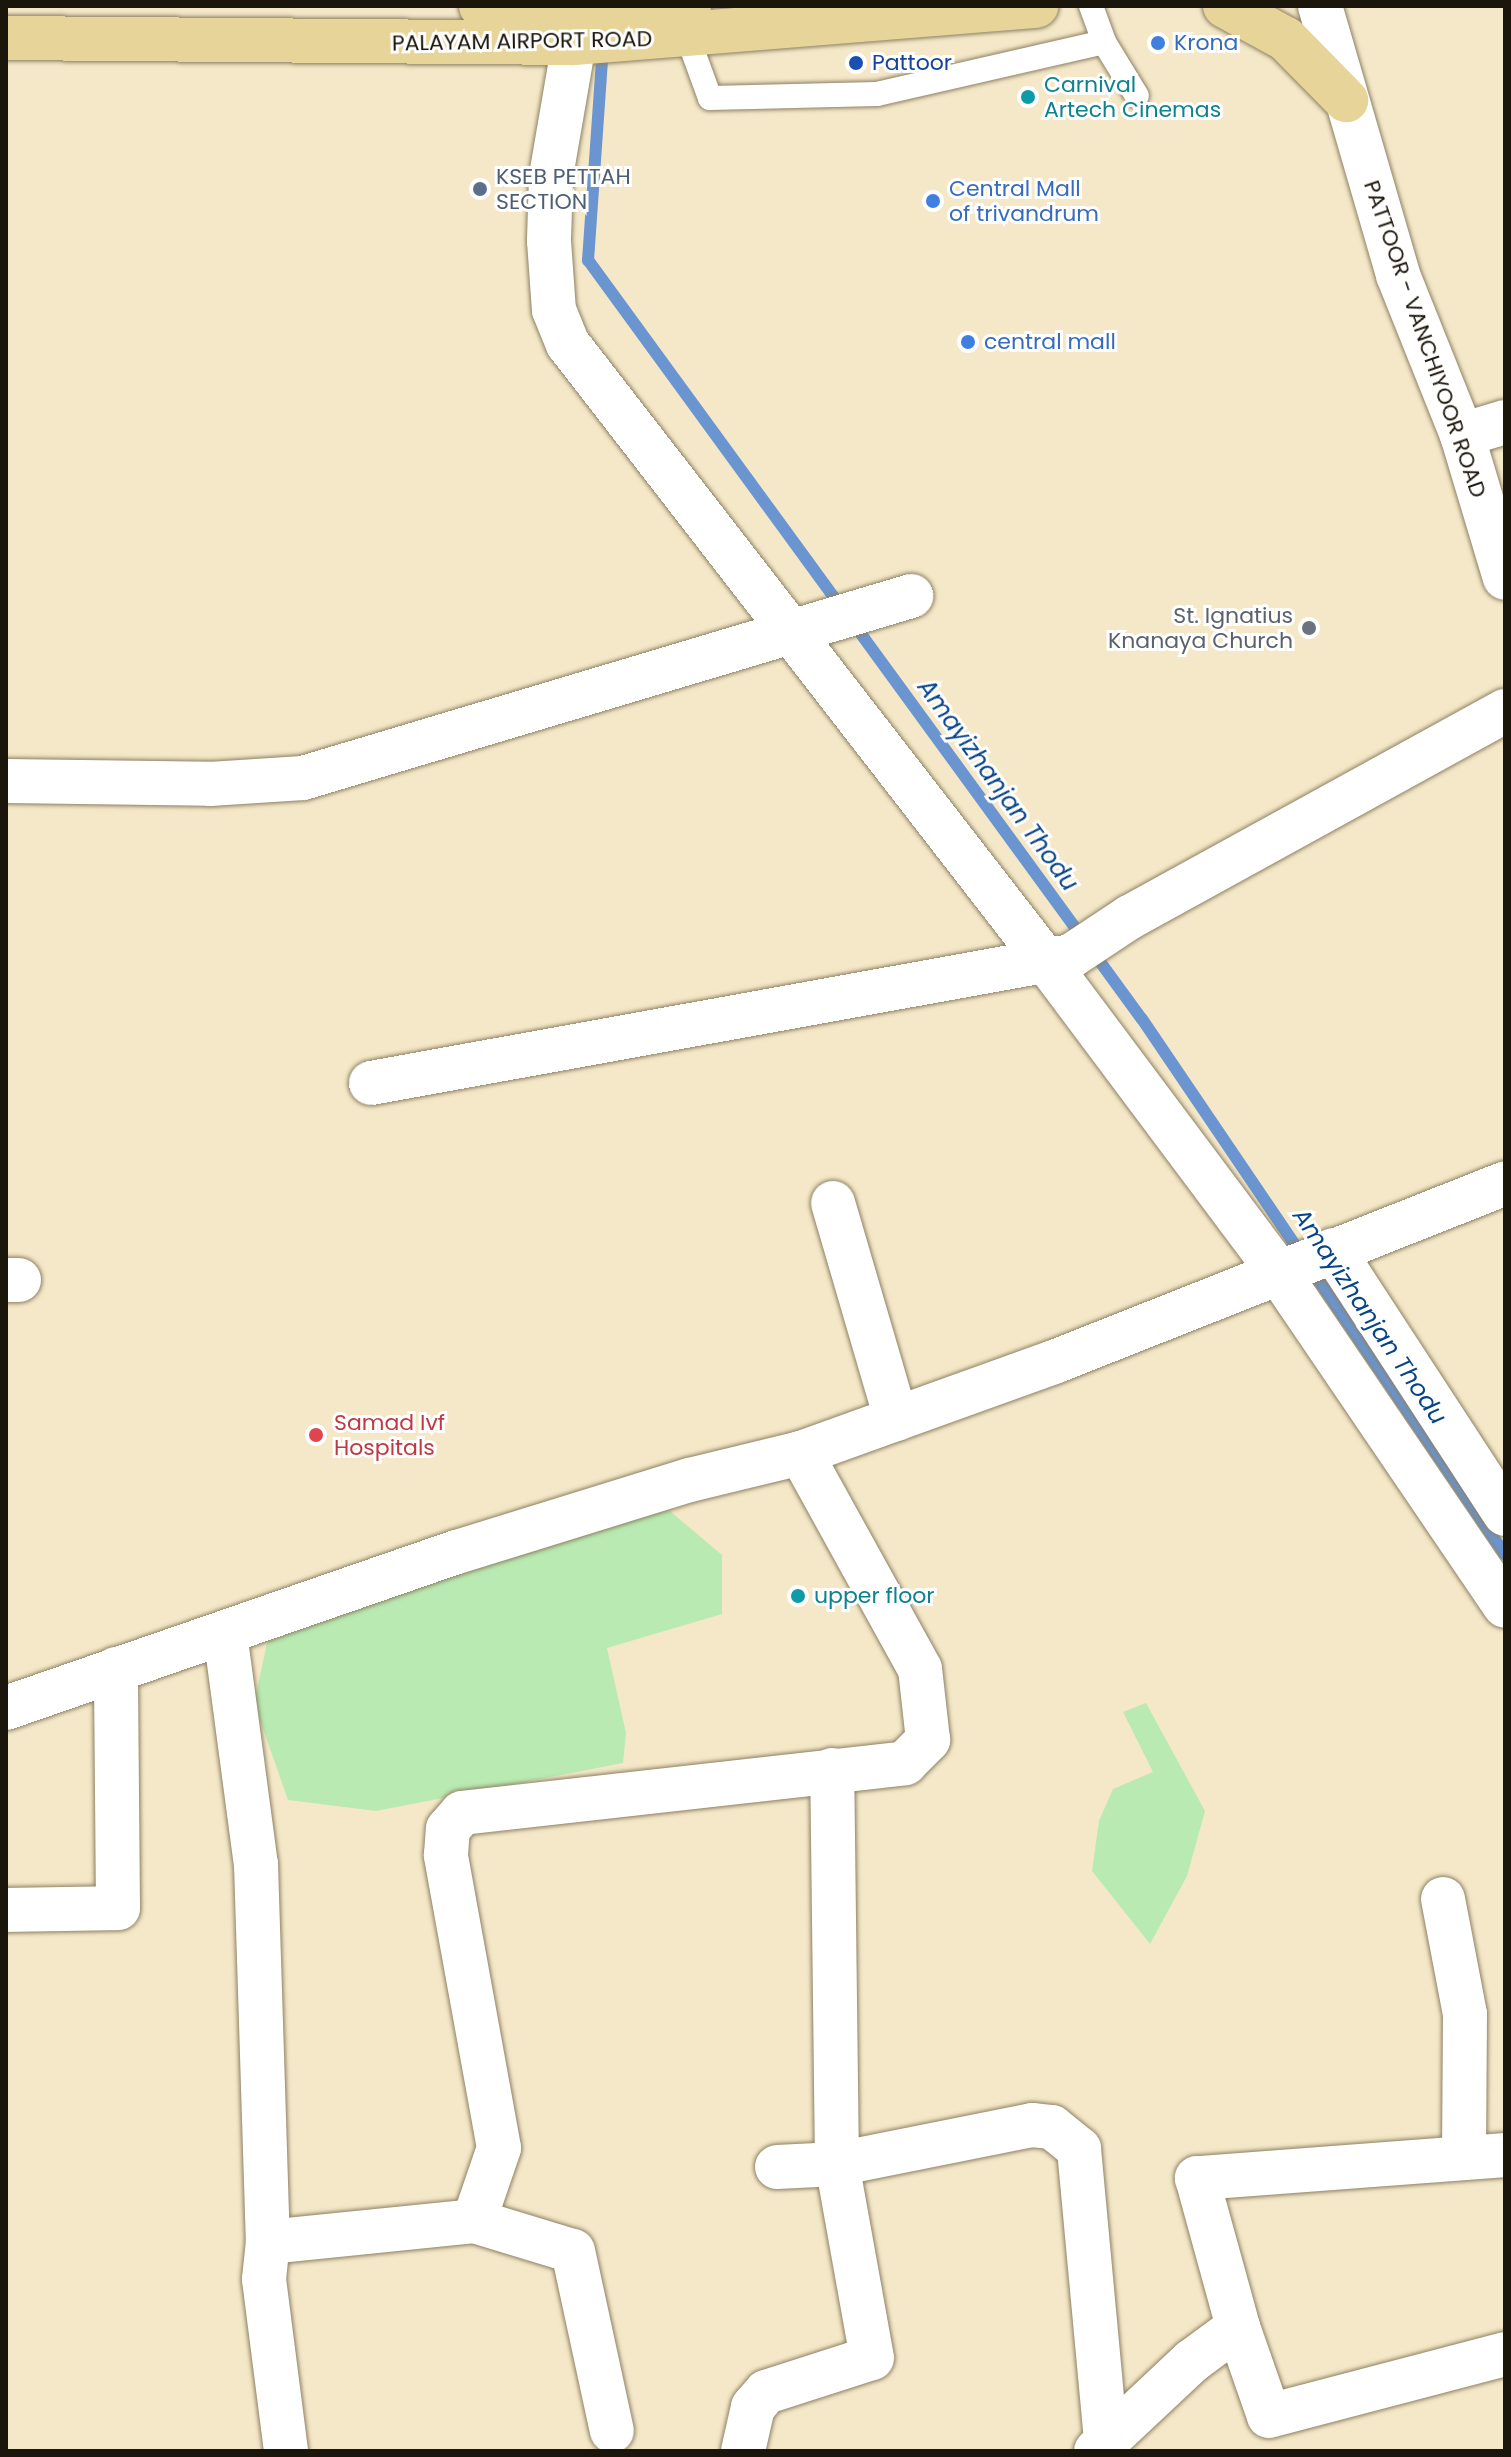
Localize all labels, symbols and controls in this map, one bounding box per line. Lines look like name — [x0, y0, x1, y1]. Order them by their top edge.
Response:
street label: PALAYAM AIRPORT ROAD — [392, 26, 652, 56]
place label: Krona — [1174, 30, 1238, 56]
marker: Krona — [1149, 34, 1167, 52]
place label: Pattoor — [872, 50, 952, 76]
marker: Pattoor — [847, 54, 865, 72]
place label: Carnival Artech Cinemas — [1044, 71, 1221, 122]
marker: Carnival Artech Cinemas — [1019, 88, 1037, 106]
place label: KSEB PETTAH SECTION — [496, 163, 631, 214]
place label: Central Mall of trivandrum — [949, 175, 1099, 226]
street label: PATTOOR - VANCHIYOOR ROAD — [1358, 177, 1492, 501]
marker: KSEB PETTAH SECTION — [471, 180, 489, 198]
marker: Central Mall of trivandrum — [924, 192, 942, 210]
place label: central mall — [984, 329, 1116, 355]
marker: central mall — [959, 333, 977, 351]
place label: St. Ignatius Knanaya Church — [1108, 602, 1293, 654]
marker: St. Ignatius Knanaya Church — [1300, 619, 1318, 637]
water label: Amayizhanjan Thodu — [912, 674, 1084, 896]
water label: Amayizhanjan Thodu — [1287, 1203, 1453, 1429]
place label: Samad Ivf Hospitals — [334, 1409, 445, 1460]
marker: Samad Ivf Hospitals — [305, 1424, 327, 1446]
place label: upper floor — [814, 1583, 935, 1609]
marker: upper floor — [789, 1587, 807, 1605]

